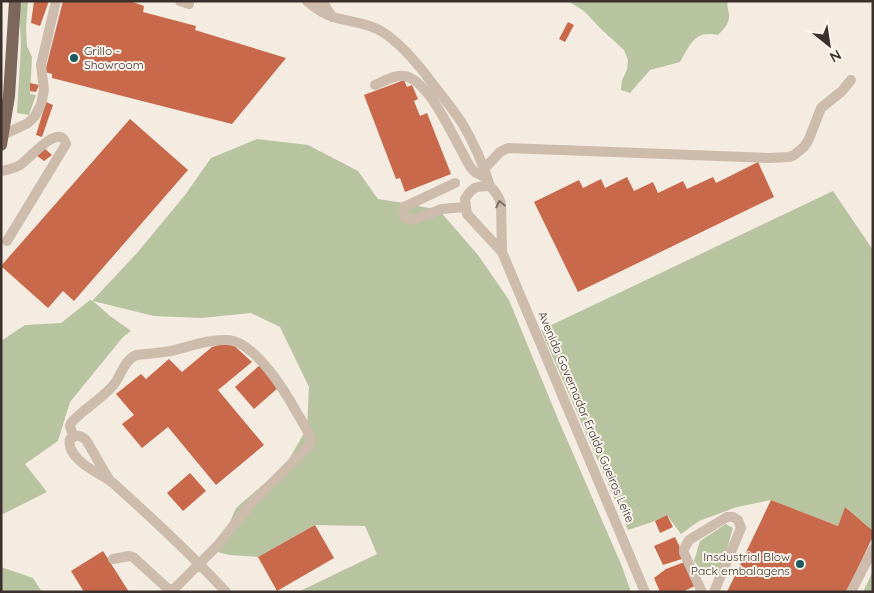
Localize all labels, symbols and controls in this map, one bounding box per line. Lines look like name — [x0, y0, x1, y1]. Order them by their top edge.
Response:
north arrow — [804, 20, 854, 70]
place label: Grillo - Showroom — [84, 43, 144, 72]
text: N — [827, 46, 844, 67]
marker: Grillo - Showroom — [68, 52, 80, 64]
one-way arrow — [495, 199, 506, 208]
street label: Avenida Governador Eraldo Gueiros Leite — [535, 309, 638, 525]
place label: Insdustrial Blow Pack embalagens — [691, 549, 790, 578]
marker: Insdustrial Blow Pack embalagens — [794, 558, 806, 570]

